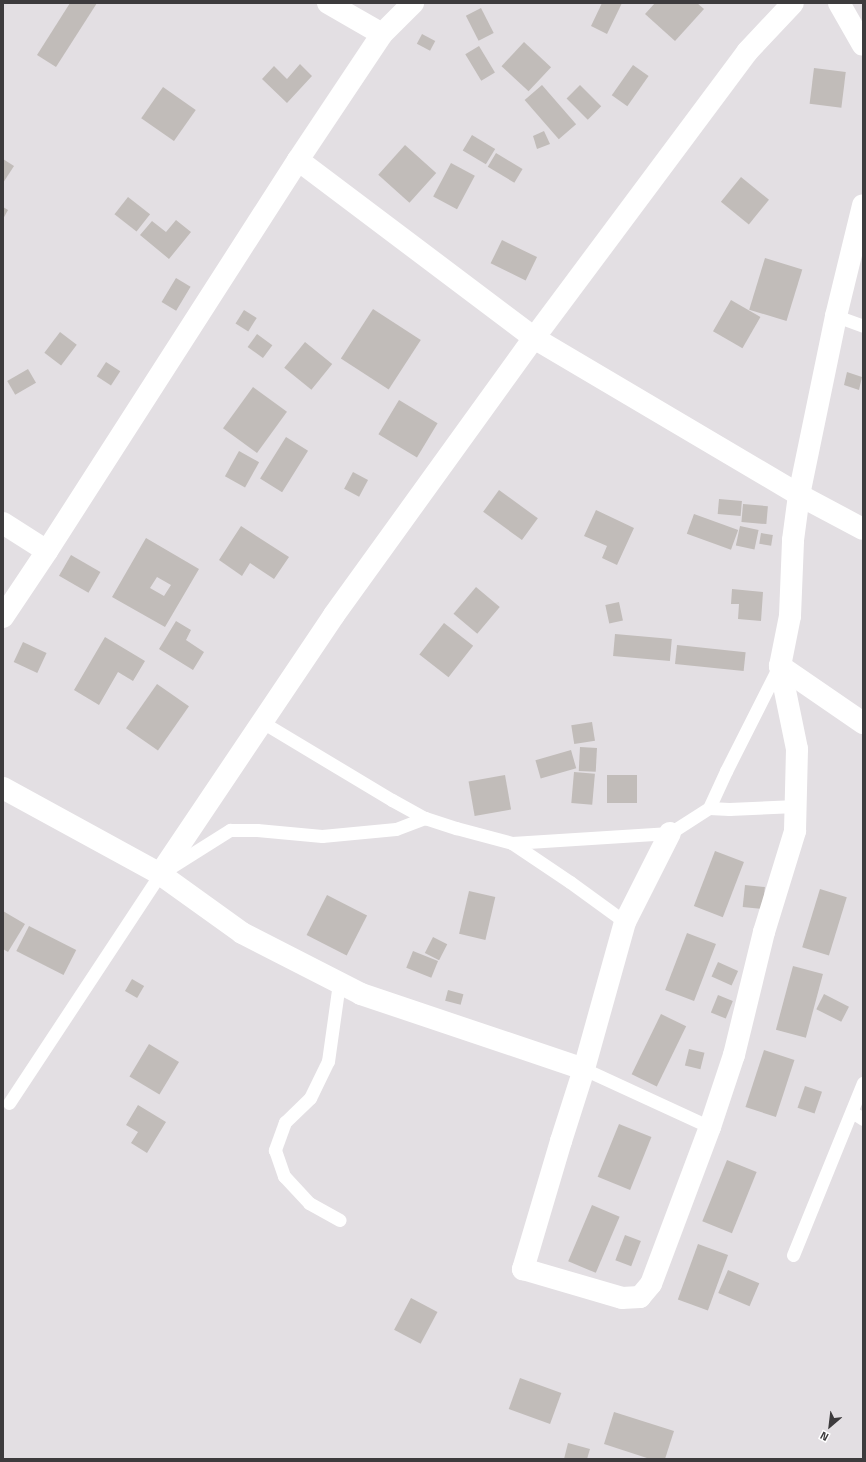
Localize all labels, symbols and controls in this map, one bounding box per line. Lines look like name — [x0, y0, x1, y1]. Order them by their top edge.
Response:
north arrow — [810, 1406, 850, 1446]
text: N — [817, 1428, 831, 1445]

